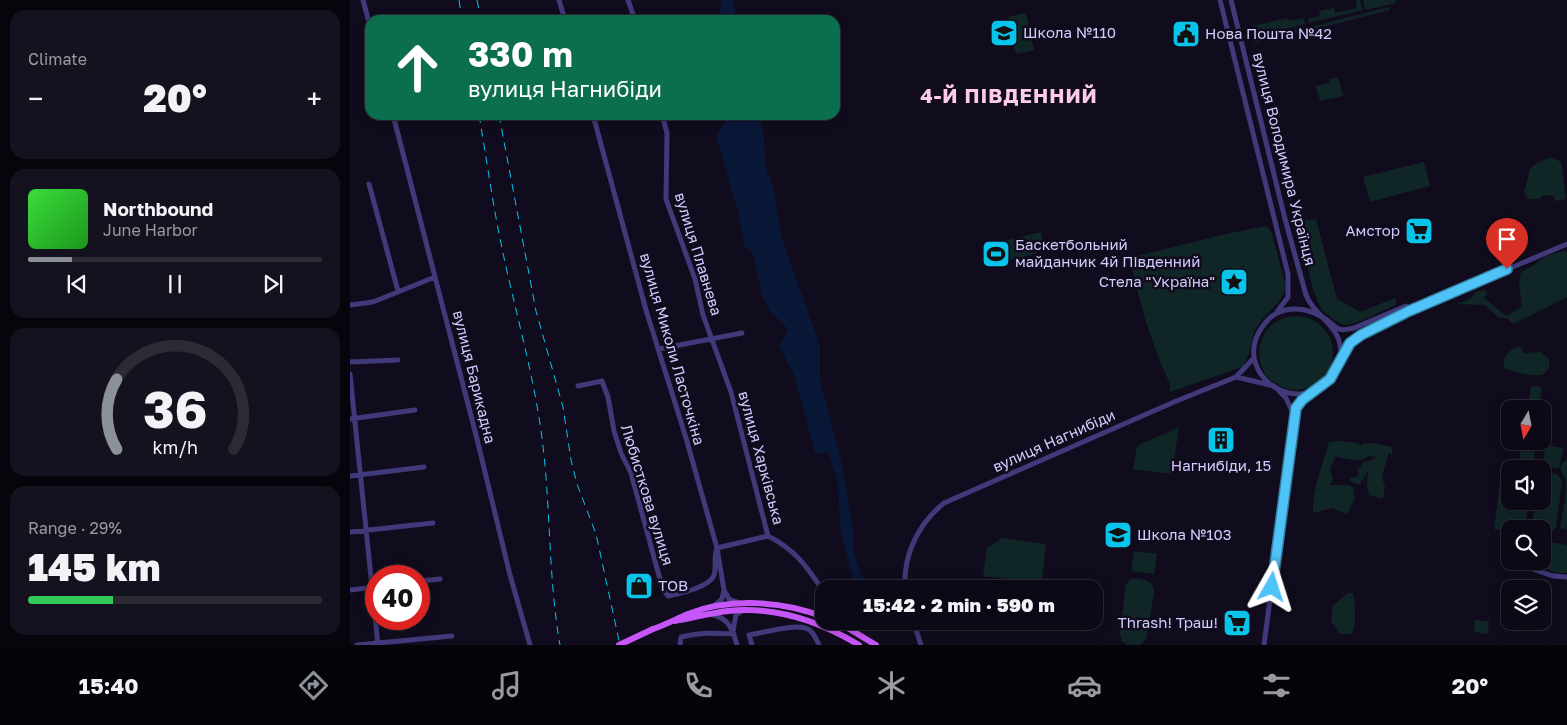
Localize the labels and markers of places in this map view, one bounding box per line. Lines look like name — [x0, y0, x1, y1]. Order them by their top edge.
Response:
school or university icon: Школа №110 — [989, 18, 1019, 48]
public building icon: Нова Пошта №42 — [1171, 19, 1201, 49]
place label: Школа №110 — [1023, 23, 1116, 41]
place label: Нова Пошта №42 — [1205, 24, 1332, 42]
supermarket icon: Амстор — [1404, 216, 1434, 246]
pin — [1486, 218, 1528, 269]
place label: Амстор — [1346, 221, 1400, 239]
place label: Баскетбольний майданчик 4й Південний — [1015, 235, 1200, 270]
sports icon: Баскетбольний майданчик 4й Південний — [981, 239, 1011, 269]
place icon: Стела "Україна" — [1219, 267, 1249, 297]
place label: Стела "Україна" — [1099, 272, 1215, 290]
building icon: Нагнибіди, 15 — [1206, 425, 1236, 455]
place label: Нагнибіди, 15 — [1171, 456, 1271, 474]
school or university icon: Школа №103 — [1103, 520, 1133, 550]
place label: Школа №103 — [1137, 525, 1232, 543]
shop icon: ТОВ — [624, 571, 654, 601]
place label: ТОВ — [658, 576, 688, 594]
supermarket icon: Thrash! Траш! — [1222, 608, 1252, 638]
place label: Thrash! Траш! — [1118, 613, 1218, 631]

